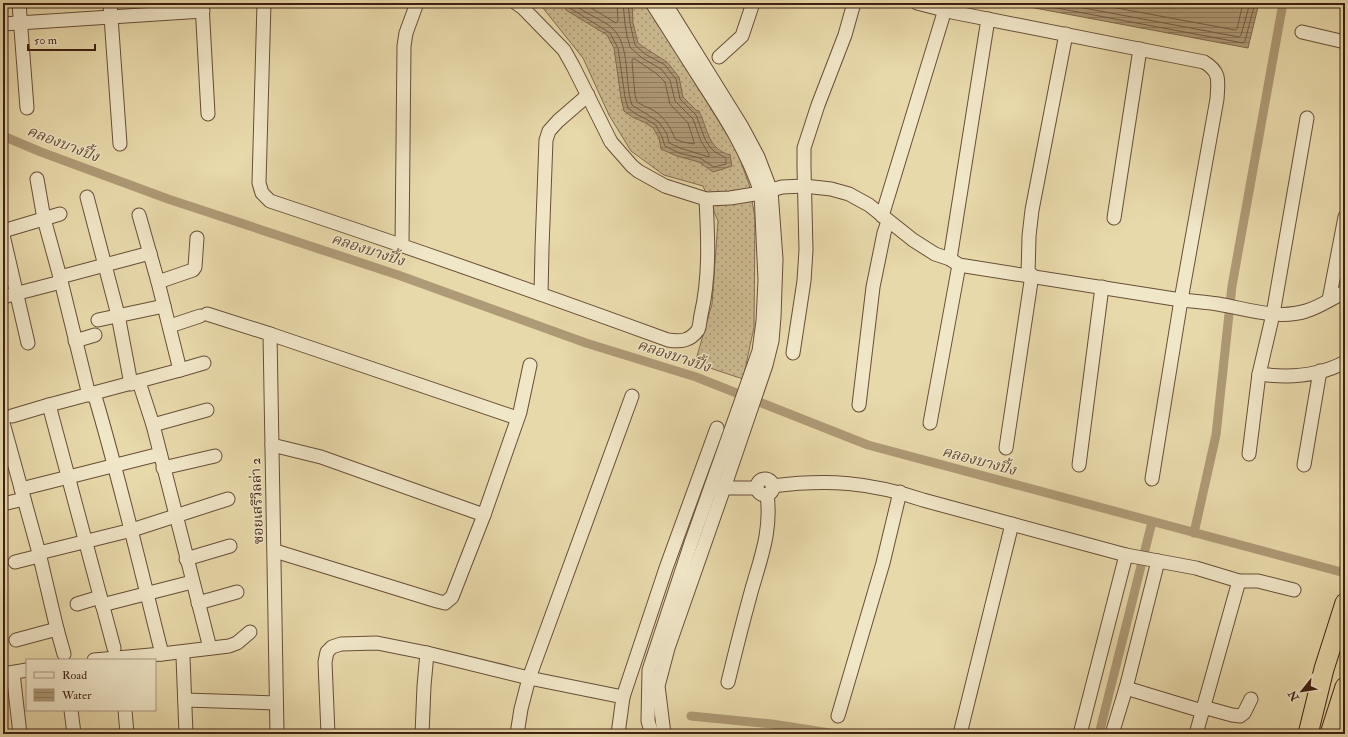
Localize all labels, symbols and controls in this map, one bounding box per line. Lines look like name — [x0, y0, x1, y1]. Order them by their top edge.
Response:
scale bar — [28, 26, 95, 52]
text: 50 m — [34, 33, 58, 48]
water label: คลองบางปิ้ง — [24, 120, 103, 167]
water label: คลองบางปิ้ง — [329, 228, 408, 271]
water label: คลองบางปิ้ง — [635, 334, 714, 377]
water label: คลองบางปิ้ง — [940, 440, 1019, 480]
street label: ซอยเสรีวิลล่า 2 — [247, 458, 267, 544]
legend — [26, 659, 156, 711]
text: Road — [62, 668, 87, 683]
north arrow — [1282, 671, 1322, 711]
text: N — [1285, 687, 1302, 704]
text: Water — [61, 688, 92, 703]

